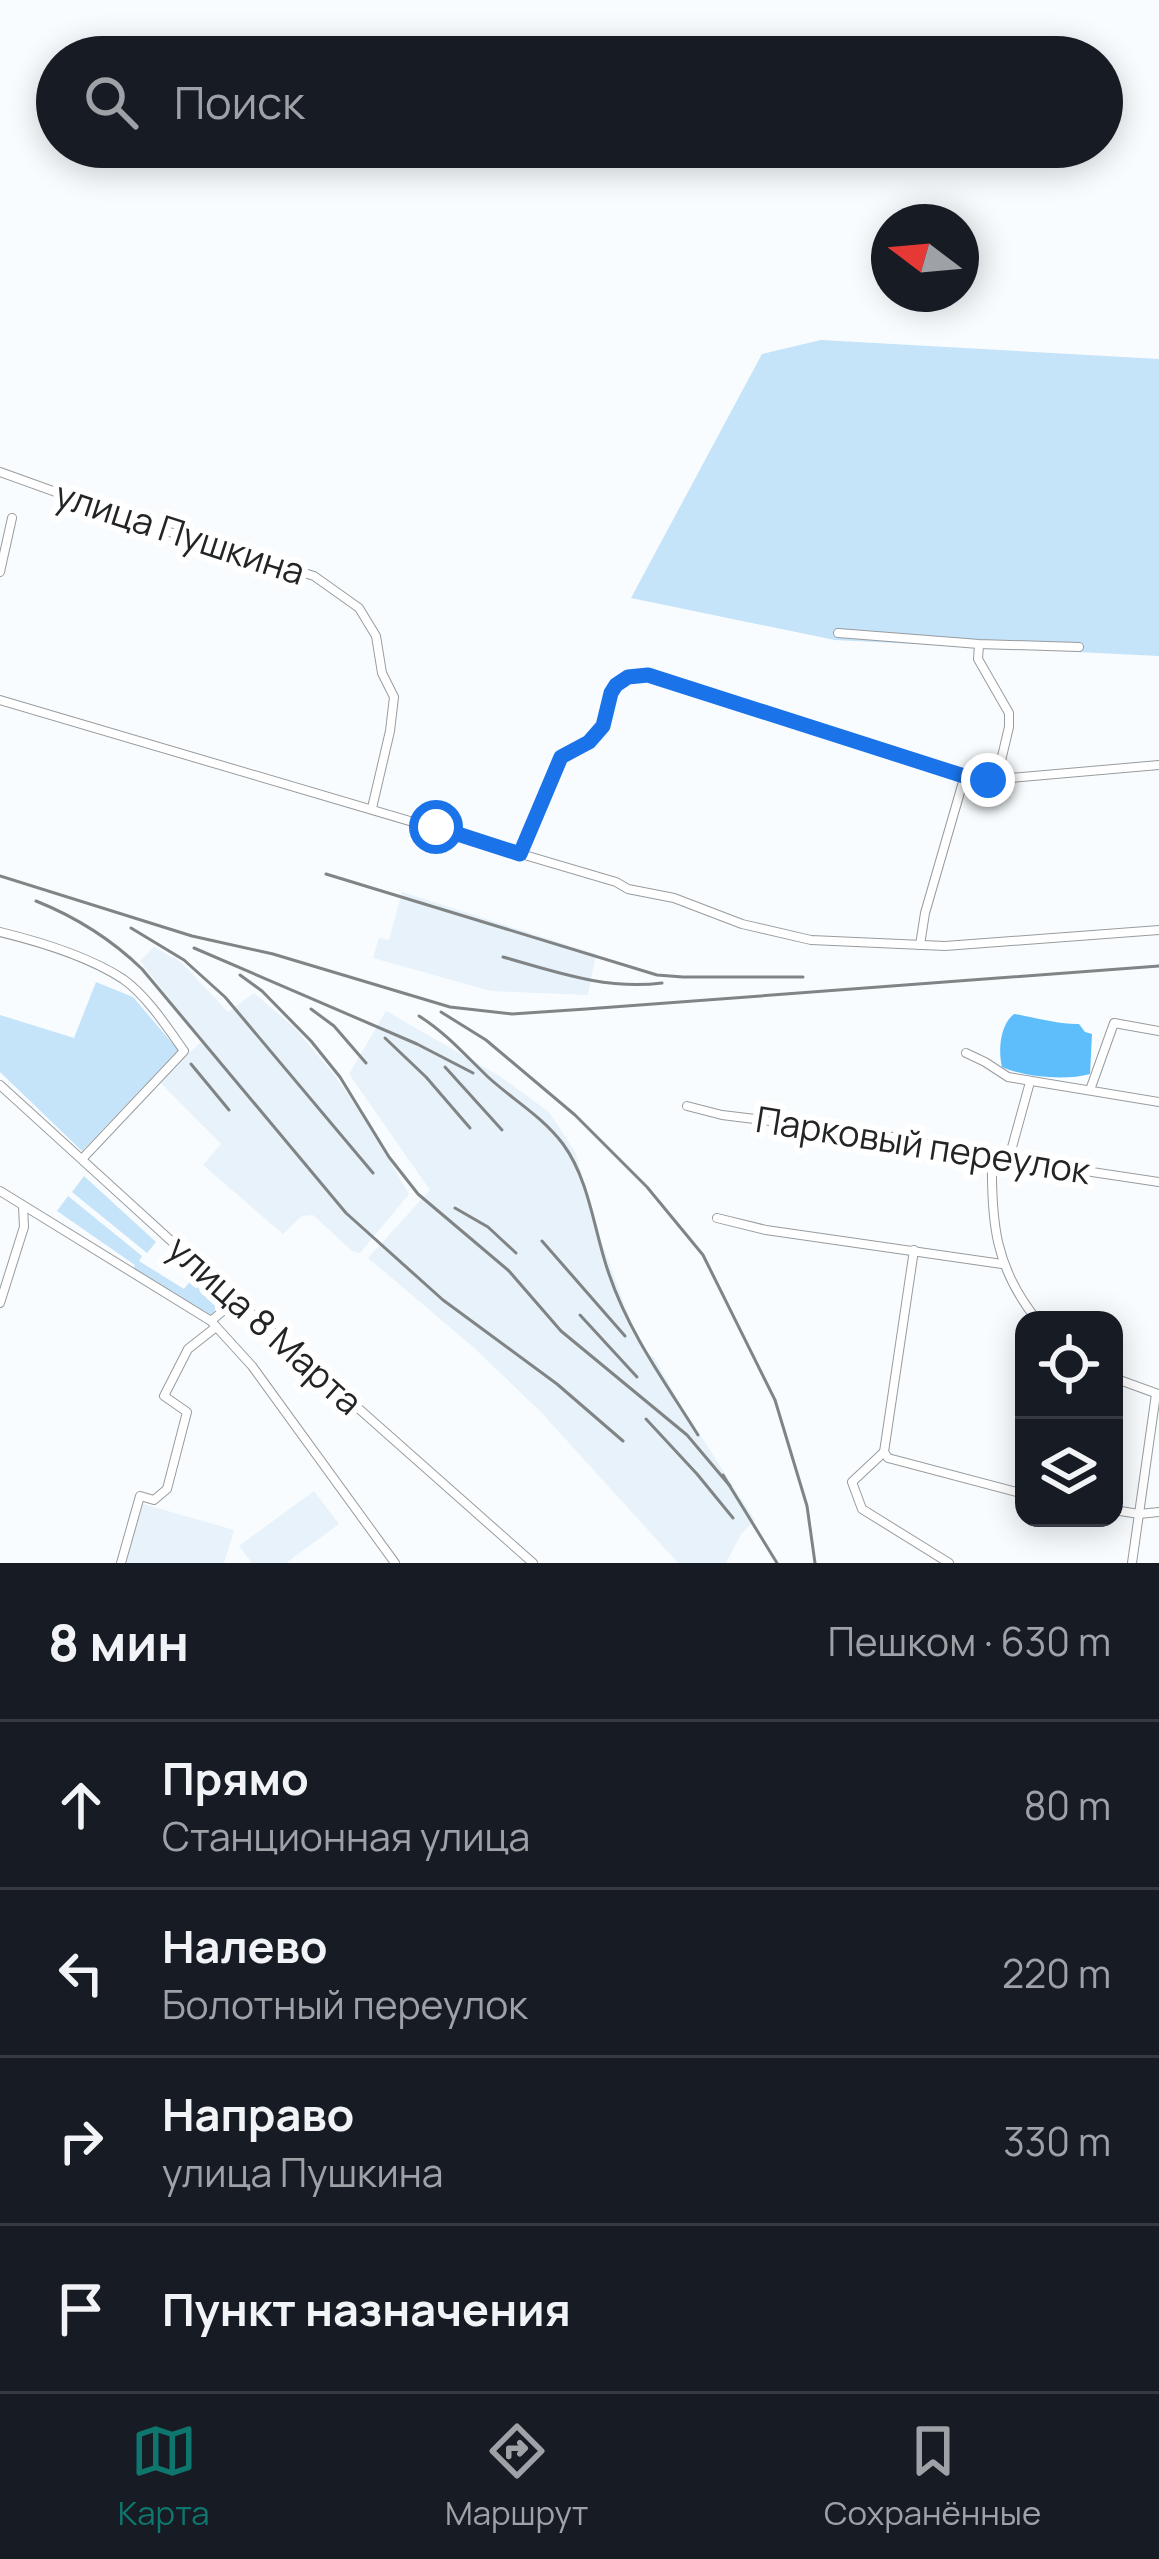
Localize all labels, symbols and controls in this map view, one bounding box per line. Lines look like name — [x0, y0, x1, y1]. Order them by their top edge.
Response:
search box — [36, 36, 1123, 168]
icon: search — [78, 69, 144, 135]
text: Поиск — [174, 71, 305, 133]
north arrow — [871, 204, 979, 312]
street label: улица Пушкина — [49, 469, 311, 596]
route end — [961, 753, 1015, 807]
route start — [409, 800, 463, 854]
street label: Парковый переулок — [752, 1094, 1095, 1195]
street label: улица 8 Марта — [158, 1224, 373, 1425]
map controls — [1015, 1311, 1123, 1527]
button: locate — [1015, 1311, 1123, 1419]
button: layers — [1015, 1419, 1123, 1527]
text: 8 мин — [48, 1607, 189, 1676]
text: Пешком · 630 m — [828, 1614, 1111, 1668]
text: Прямо — [162, 1747, 309, 1809]
icon: ahead — [48, 1772, 114, 1838]
text: 80 m — [1024, 1778, 1111, 1832]
text: Станционная улица — [162, 1809, 530, 1863]
text: Налево — [162, 1915, 328, 1977]
icon: left — [48, 1940, 114, 2006]
text: 220 m — [1002, 1946, 1111, 2000]
text: Болотный переулок — [162, 1977, 528, 2031]
text: Направо — [162, 2083, 354, 2145]
icon: right — [48, 2108, 114, 2174]
text: 330 m — [1003, 2114, 1111, 2168]
text: улица Пушкина — [162, 2145, 443, 2199]
icon: arrive — [48, 2276, 114, 2342]
text: Пункт назначения — [162, 2278, 571, 2340]
tab: Карта — [118, 2418, 210, 2535]
tab: Маршрут — [445, 2418, 589, 2535]
tab: Сохранённые — [824, 2418, 1041, 2535]

